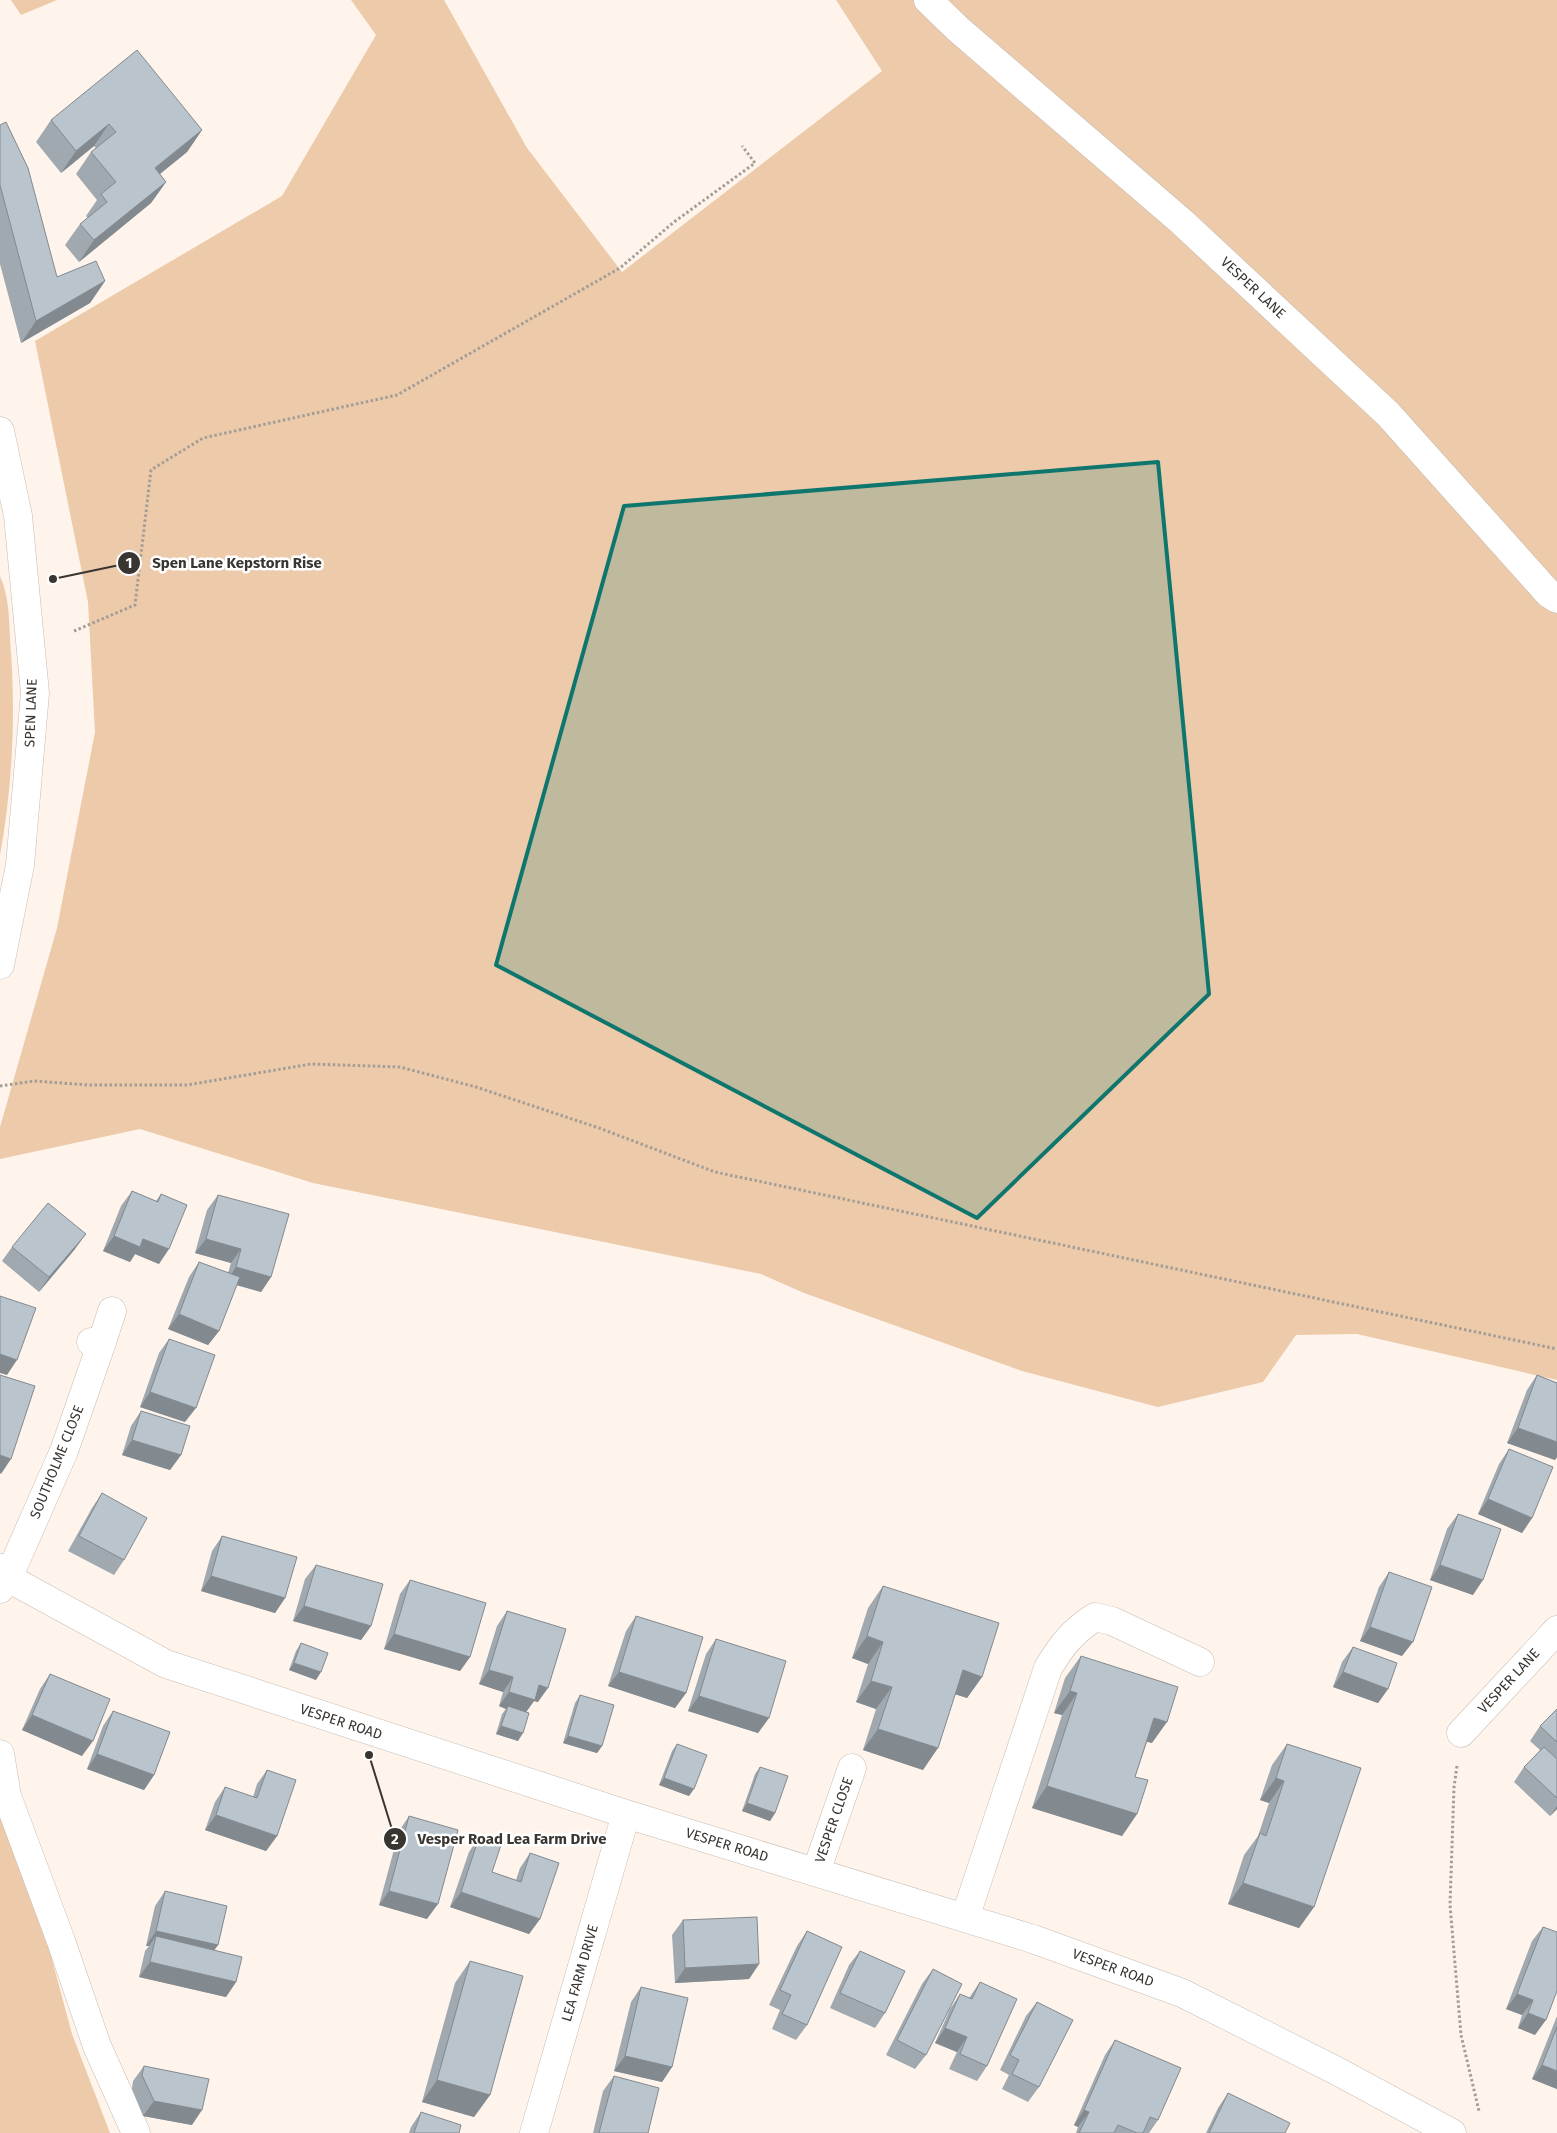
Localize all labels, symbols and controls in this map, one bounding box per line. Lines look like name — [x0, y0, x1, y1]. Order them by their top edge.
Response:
street label: VESPER LANE — [1217, 254, 1289, 322]
callout: Spen Lane Kepstorn Rise — [117, 548, 331, 578]
text: 1 — [126, 554, 132, 572]
text: Spen Lane Kepstorn Rise — [152, 554, 322, 572]
street label: SPEN LANE — [21, 678, 41, 748]
street label: SOUTHOLME CLOSE — [26, 1403, 88, 1521]
street label: VESPER LANE — [1475, 1645, 1543, 1717]
street label: VESPER ROAD — [298, 1701, 384, 1743]
street label: VESPER CLOSE — [811, 1775, 857, 1865]
callout: Vesper Road Lea Farm Drive — [383, 1824, 617, 1854]
street label: VESPER ROAD — [684, 1824, 770, 1866]
text: 2 — [391, 1830, 399, 1848]
text: Vesper Road Lea Farm Drive — [417, 1830, 606, 1848]
street label: LEA FARM DRIVE — [558, 1922, 602, 2024]
street label: VESPER ROAD — [1070, 1945, 1156, 1991]

